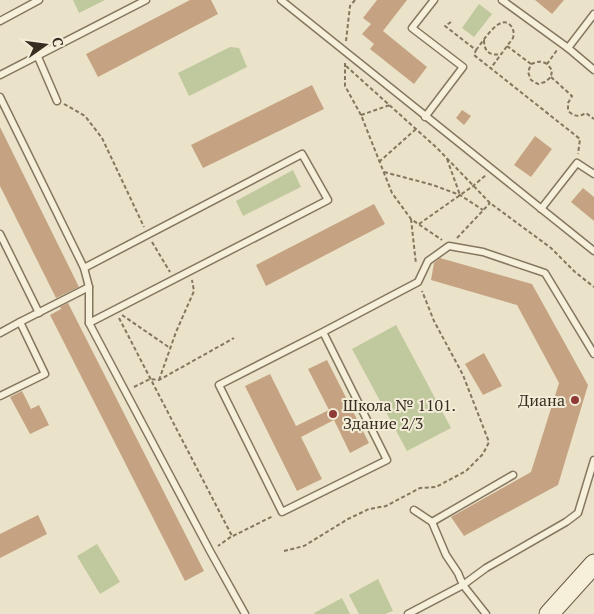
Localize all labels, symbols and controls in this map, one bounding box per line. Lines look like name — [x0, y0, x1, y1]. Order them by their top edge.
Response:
north arrow — [20, 20, 70, 70]
text: С — [48, 35, 68, 48]
place label: Диана — [518, 389, 565, 411]
place label: Школа № 1101. Здание 2/3 — [343, 394, 456, 434]
marker: Диана — [569, 394, 581, 406]
marker: Школа № 1101. Здание 2/3 — [327, 408, 339, 420]

